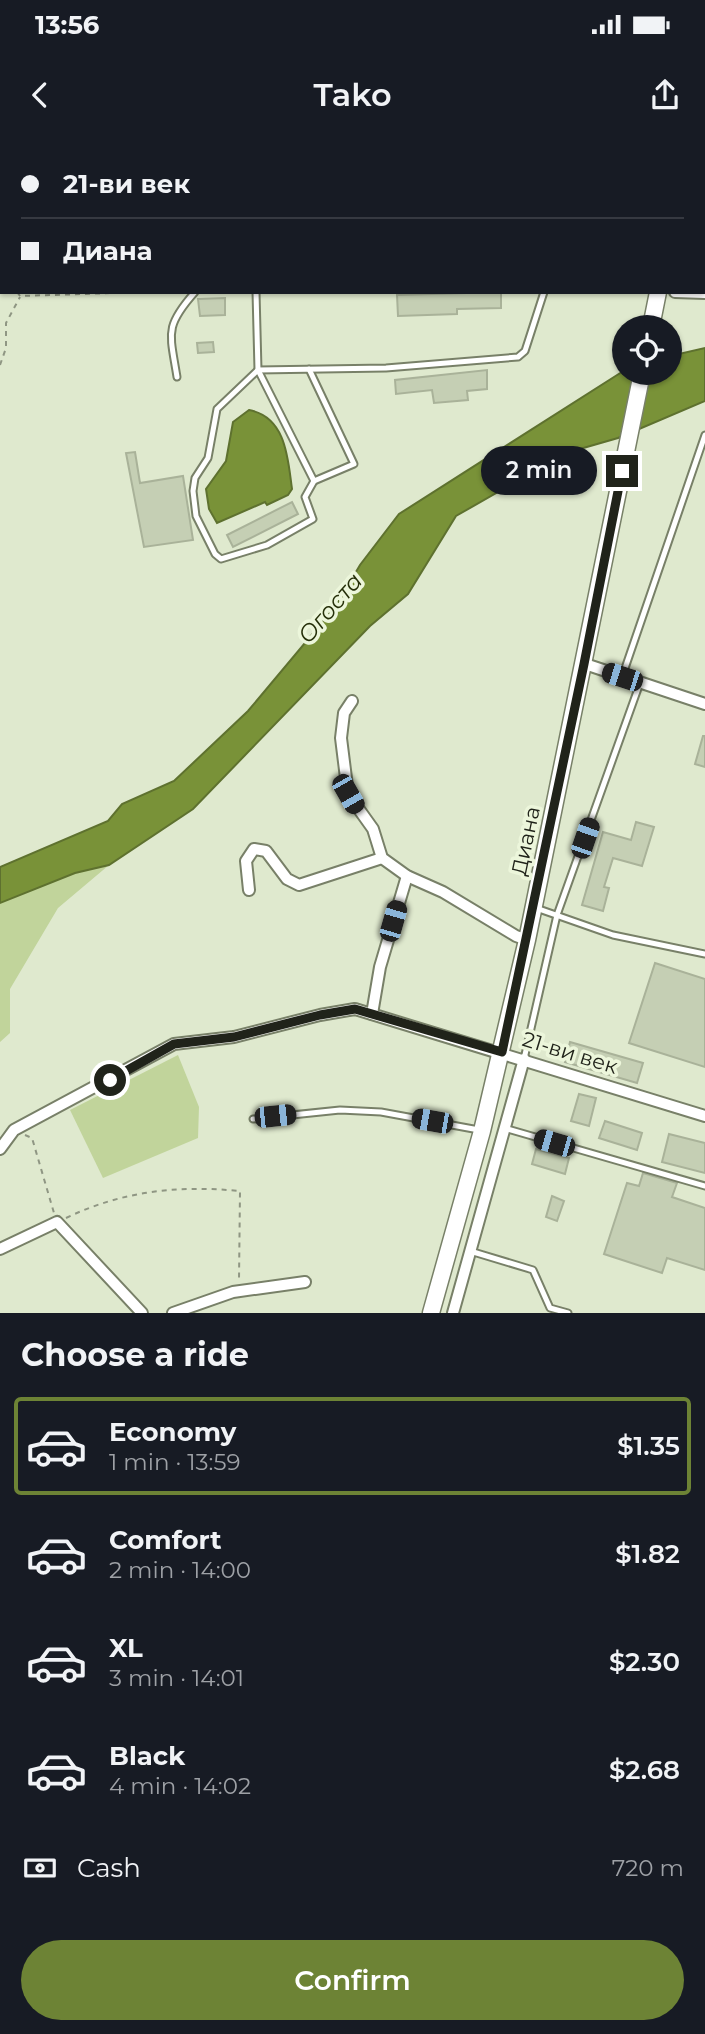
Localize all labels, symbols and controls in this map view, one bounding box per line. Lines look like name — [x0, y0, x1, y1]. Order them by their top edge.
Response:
text: 13:56 — [35, 9, 99, 41]
text: Tako — [313, 75, 392, 114]
icon: back — [21, 76, 59, 114]
icon: share — [646, 76, 684, 114]
text: 21-ви век — [63, 168, 190, 200]
text: Диана — [63, 235, 153, 267]
map controls — [612, 315, 682, 385]
button: locate — [612, 315, 682, 385]
callout: 2 min — [482, 446, 598, 496]
route end — [606, 455, 638, 487]
text: 2 min — [506, 456, 572, 484]
water label: Огоста — [292, 567, 368, 649]
car — [599, 661, 646, 693]
car — [329, 771, 368, 817]
street label: Диана — [506, 804, 545, 878]
car — [569, 815, 602, 861]
car — [378, 898, 409, 944]
street label: 21-ви век — [520, 1026, 621, 1079]
route start — [94, 1064, 126, 1096]
car — [254, 1103, 297, 1129]
car — [410, 1107, 455, 1135]
car — [531, 1127, 578, 1159]
text: Choose a ride — [21, 1335, 249, 1374]
icon: car — [25, 1415, 88, 1478]
text: Economy — [109, 1416, 236, 1448]
text: $1.35 — [617, 1430, 680, 1462]
text: 1 min · 13:59 — [109, 1448, 241, 1476]
icon: car — [25, 1523, 88, 1586]
text: Comfort — [109, 1524, 221, 1556]
text: $1.82 — [615, 1538, 680, 1570]
text: 2 min · 14:00 — [109, 1556, 251, 1584]
icon: car — [25, 1631, 88, 1694]
text: XL — [109, 1632, 143, 1664]
text: $2.30 — [609, 1646, 680, 1678]
text: 3 min · 14:01 — [109, 1664, 244, 1692]
icon: car — [25, 1739, 88, 1802]
text: Black — [109, 1740, 185, 1772]
text: $2.68 — [609, 1754, 680, 1786]
text: 4 min · 14:02 — [109, 1772, 251, 1800]
icon: cash — [21, 1849, 59, 1887]
text: Cash — [77, 1852, 141, 1884]
text: 720 m — [612, 1854, 684, 1882]
button: Confirm — [21, 1940, 684, 2020]

